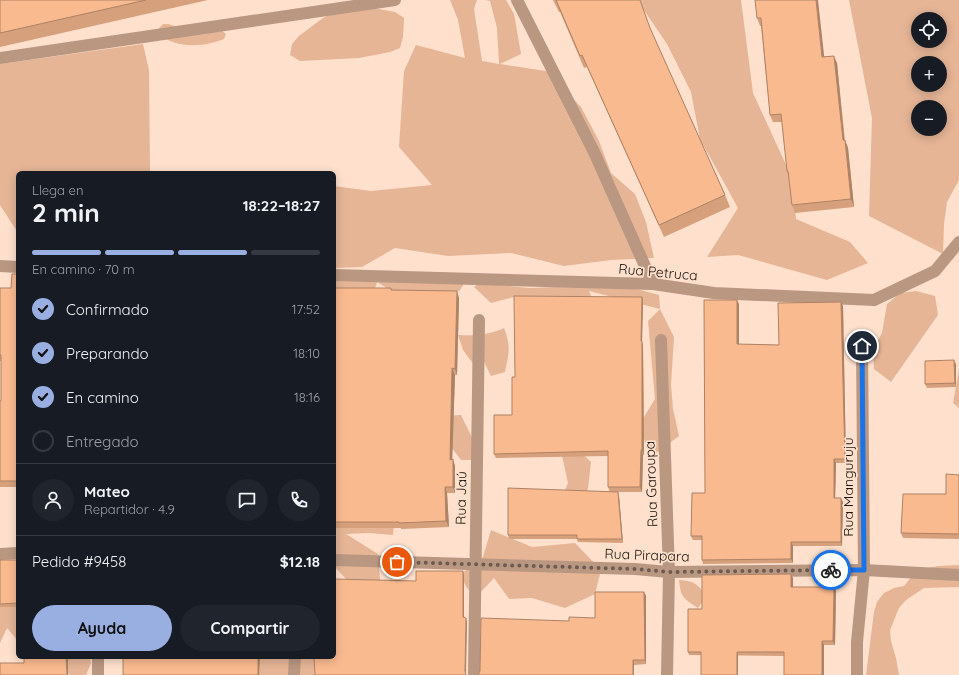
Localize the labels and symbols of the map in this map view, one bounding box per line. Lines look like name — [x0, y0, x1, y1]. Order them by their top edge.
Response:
street label: Rua Petruca — [618, 260, 698, 284]
pin — [845, 329, 879, 363]
street label: Rua Manguruju — [839, 437, 857, 537]
street label: Rua Garoupa — [640, 441, 662, 527]
street label: Rua Jaú — [452, 471, 470, 525]
pin — [380, 545, 414, 579]
street label: Rua Pirapara — [604, 545, 690, 565]
courier — [811, 550, 851, 590]

